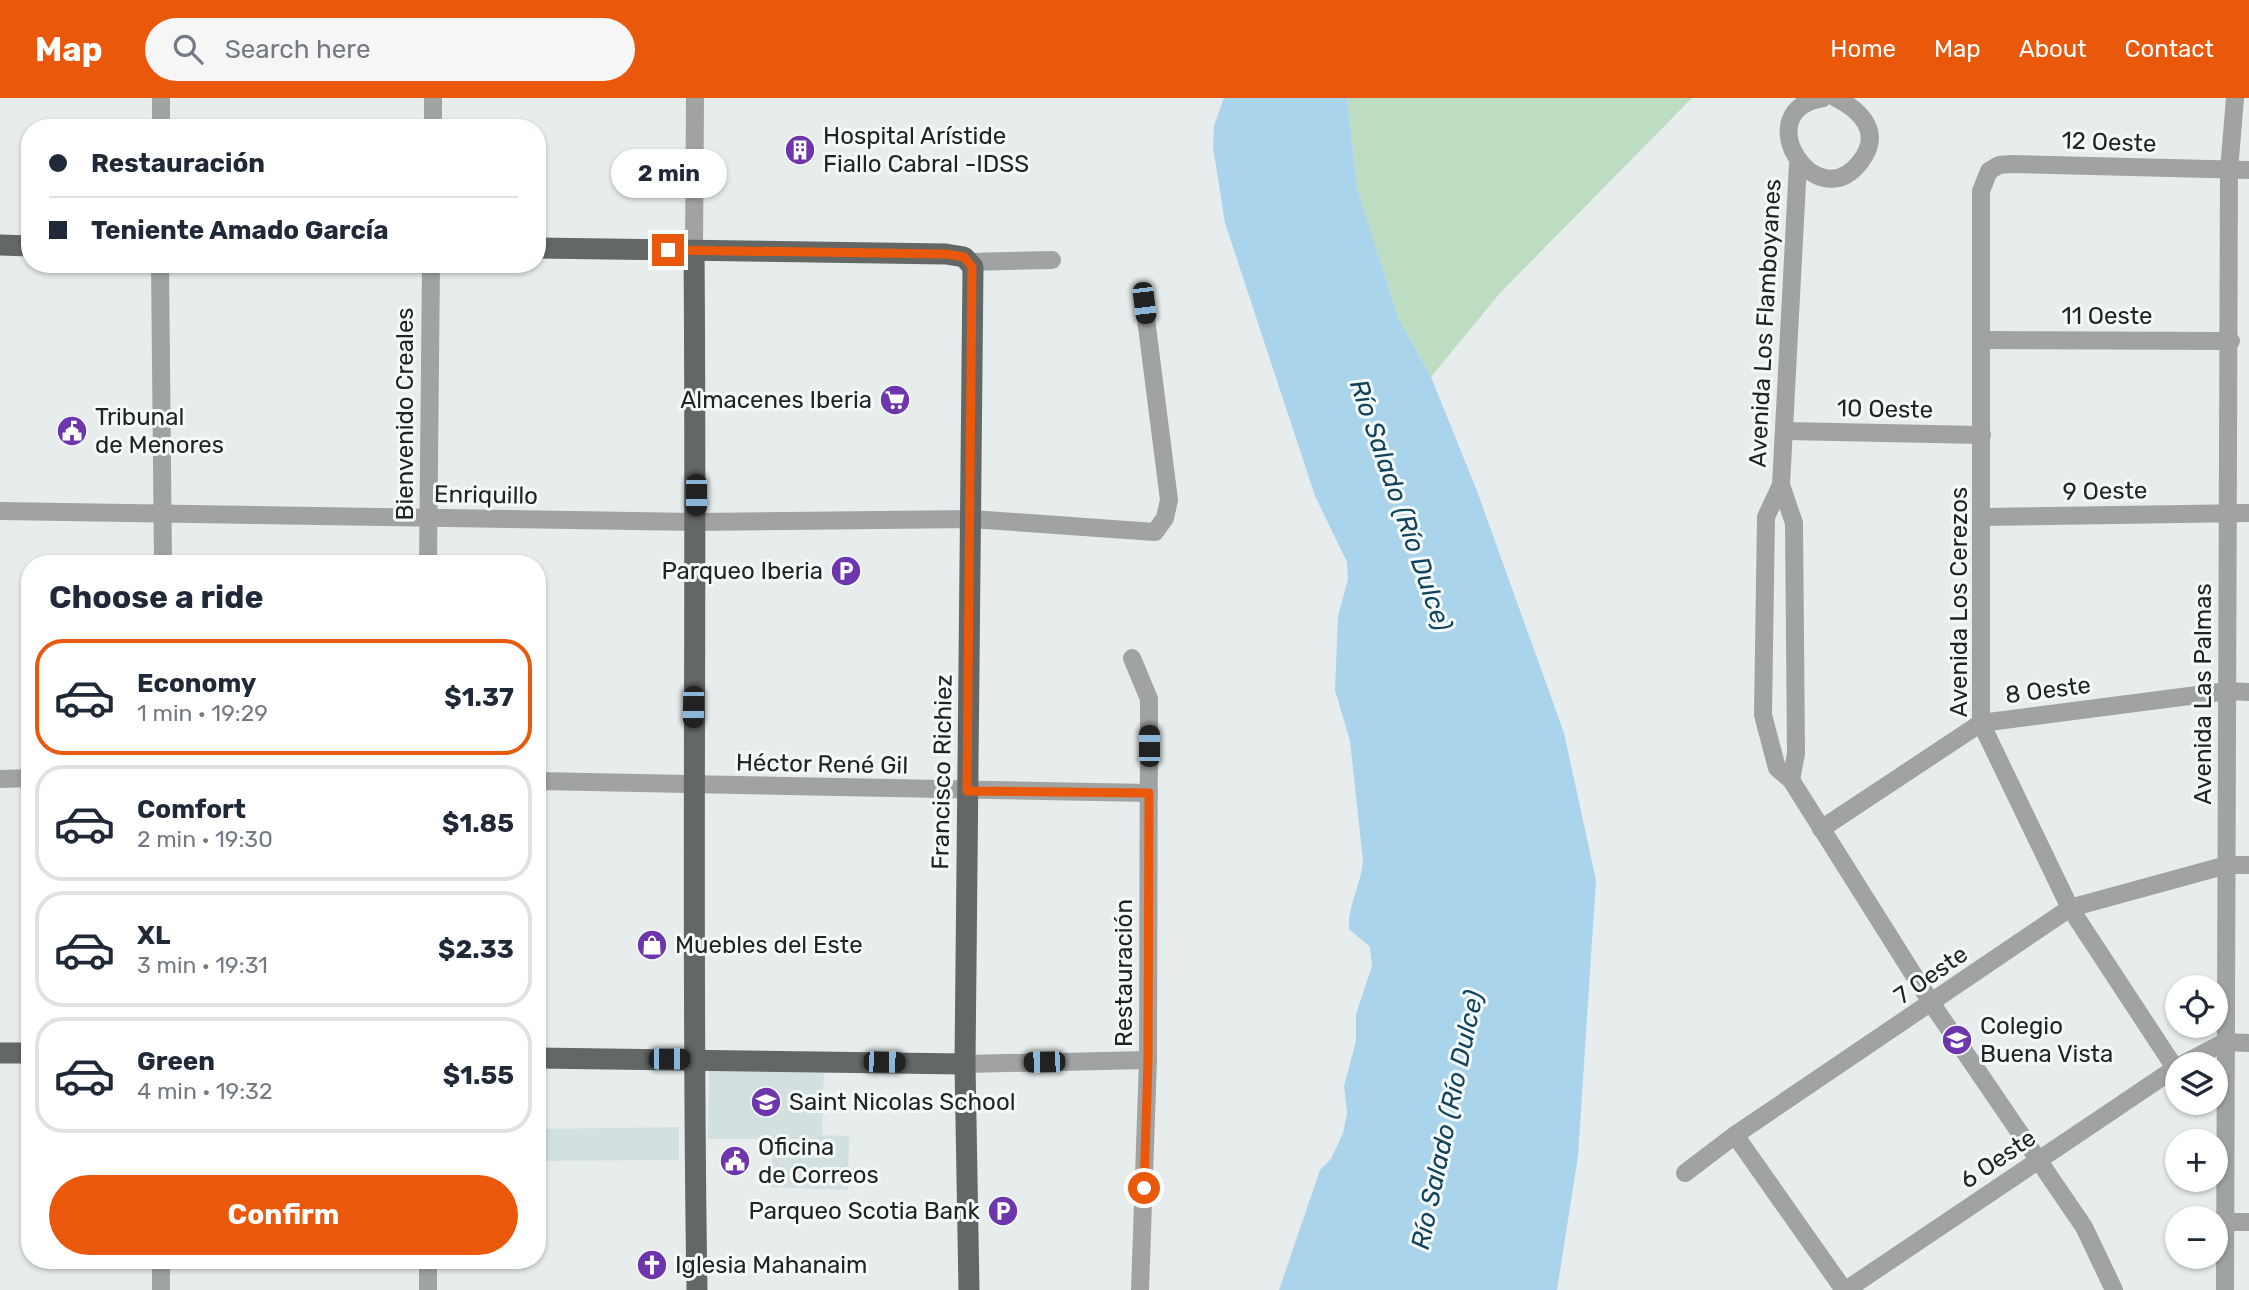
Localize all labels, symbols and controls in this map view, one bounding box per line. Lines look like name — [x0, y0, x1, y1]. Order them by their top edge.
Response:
search box — [145, 18, 635, 81]
text: Map — [35, 30, 103, 69]
icon: search — [169, 30, 207, 68]
text: Search here — [225, 34, 370, 65]
text: Home — [1830, 35, 1896, 63]
text: Map — [1934, 35, 1981, 63]
text: About — [2019, 35, 2087, 63]
text: Contact — [2125, 35, 2214, 63]
place label: Hospital Arístide Fiallo Cabral -IDSS — [823, 122, 1029, 178]
street label: 12 Oeste — [2061, 126, 2157, 158]
building icon: Hospital Arístide Fiallo Cabral -IDSS — [783, 133, 817, 167]
text: Restauración — [91, 148, 265, 179]
callout: 2 min — [610, 149, 726, 198]
text: 2 min — [638, 159, 700, 187]
street label: Avenida Los Flamboyanes — [1743, 178, 1787, 468]
text: Teniente Amado García — [91, 215, 389, 246]
route end — [652, 234, 684, 266]
car — [1132, 281, 1157, 325]
street label: 11 Oeste — [2061, 302, 2153, 330]
street label: Bienvenido Creales — [391, 307, 419, 521]
water label: Río Salado (Río Dulce) — [1343, 375, 1458, 635]
supermarket icon: Almacenes Iberia — [878, 383, 912, 417]
place label: Almacenes Iberia — [680, 386, 872, 414]
street label: 10 Oeste — [1837, 394, 1933, 424]
place label: Tribunal de Menores — [95, 403, 224, 459]
public building icon: Tribunal de Menores — [55, 414, 89, 448]
car — [686, 474, 707, 516]
street label: 9 Oeste — [2062, 476, 2148, 506]
street label: Enriquillo — [434, 480, 538, 510]
street label: Avenida Los Cerezos — [1945, 487, 1973, 717]
parking icon: Parqueo Iberia — [829, 554, 863, 588]
place label: Parqueo Iberia — [661, 557, 823, 585]
text: Choose a ride — [49, 578, 263, 616]
street label: Avenida Las Palmas — [2189, 583, 2217, 805]
icon: car — [53, 666, 116, 729]
text: Economy — [137, 668, 256, 699]
street label: 8 Oeste — [2004, 671, 2092, 709]
street label: Francisco Richiez — [926, 674, 958, 870]
text: $1.37 — [444, 682, 514, 713]
car — [683, 686, 704, 728]
text: 1 min · 19:29 — [137, 699, 268, 727]
car — [1139, 725, 1160, 767]
street label: Héctor René Gil — [736, 748, 908, 780]
icon: car — [53, 792, 116, 855]
text: Comfort — [137, 794, 246, 825]
text: $1.85 — [442, 808, 514, 839]
text: 2 min · 19:30 — [137, 825, 273, 853]
street label: Restauración — [1110, 899, 1138, 1047]
icon: car — [53, 918, 116, 981]
text: XL — [137, 920, 170, 951]
shop icon: Muebles del Este — [635, 928, 669, 962]
place label: Muebles del Este — [675, 931, 863, 959]
text: $2.33 — [438, 934, 514, 965]
street label: 7 Oeste — [1889, 940, 1973, 1010]
text: 3 min · 19:31 — [137, 951, 268, 979]
map controls — [2165, 975, 2228, 1269]
button: locate — [2165, 975, 2228, 1038]
water label: Río Salado (Río Dulce) — [1405, 987, 1490, 1253]
place label: Colegio Buena Vista — [1980, 1012, 2113, 1068]
school or university icon: Colegio Buena Vista — [1940, 1023, 1974, 1057]
icon: car — [53, 1044, 116, 1107]
text: Green — [137, 1046, 215, 1077]
car — [649, 1049, 691, 1070]
car — [863, 1051, 906, 1073]
car — [1023, 1051, 1066, 1073]
button: layers — [2165, 1052, 2228, 1115]
text: $1.55 — [443, 1060, 514, 1091]
text: 4 min · 19:32 — [137, 1077, 272, 1105]
school or university icon: Saint Nicolas School — [749, 1085, 783, 1119]
place label: Saint Nicolas School — [789, 1088, 1016, 1116]
street label: 6 Oeste — [1955, 1124, 2041, 1194]
button: + — [2165, 1129, 2228, 1192]
place label: Oficina de Correos — [758, 1133, 879, 1189]
public building icon: Oficina de Correos — [718, 1144, 752, 1178]
route start — [1128, 1172, 1160, 1204]
button: Confirm — [49, 1175, 518, 1255]
parking icon: Parqueo Scotia Bank — [986, 1194, 1020, 1228]
place label: Parqueo Scotia Bank — [749, 1197, 981, 1225]
button: − — [2165, 1206, 2228, 1269]
church icon: Iglesia Mahanaim — [635, 1248, 669, 1282]
place label: Iglesia Mahanaim — [675, 1251, 867, 1279]

